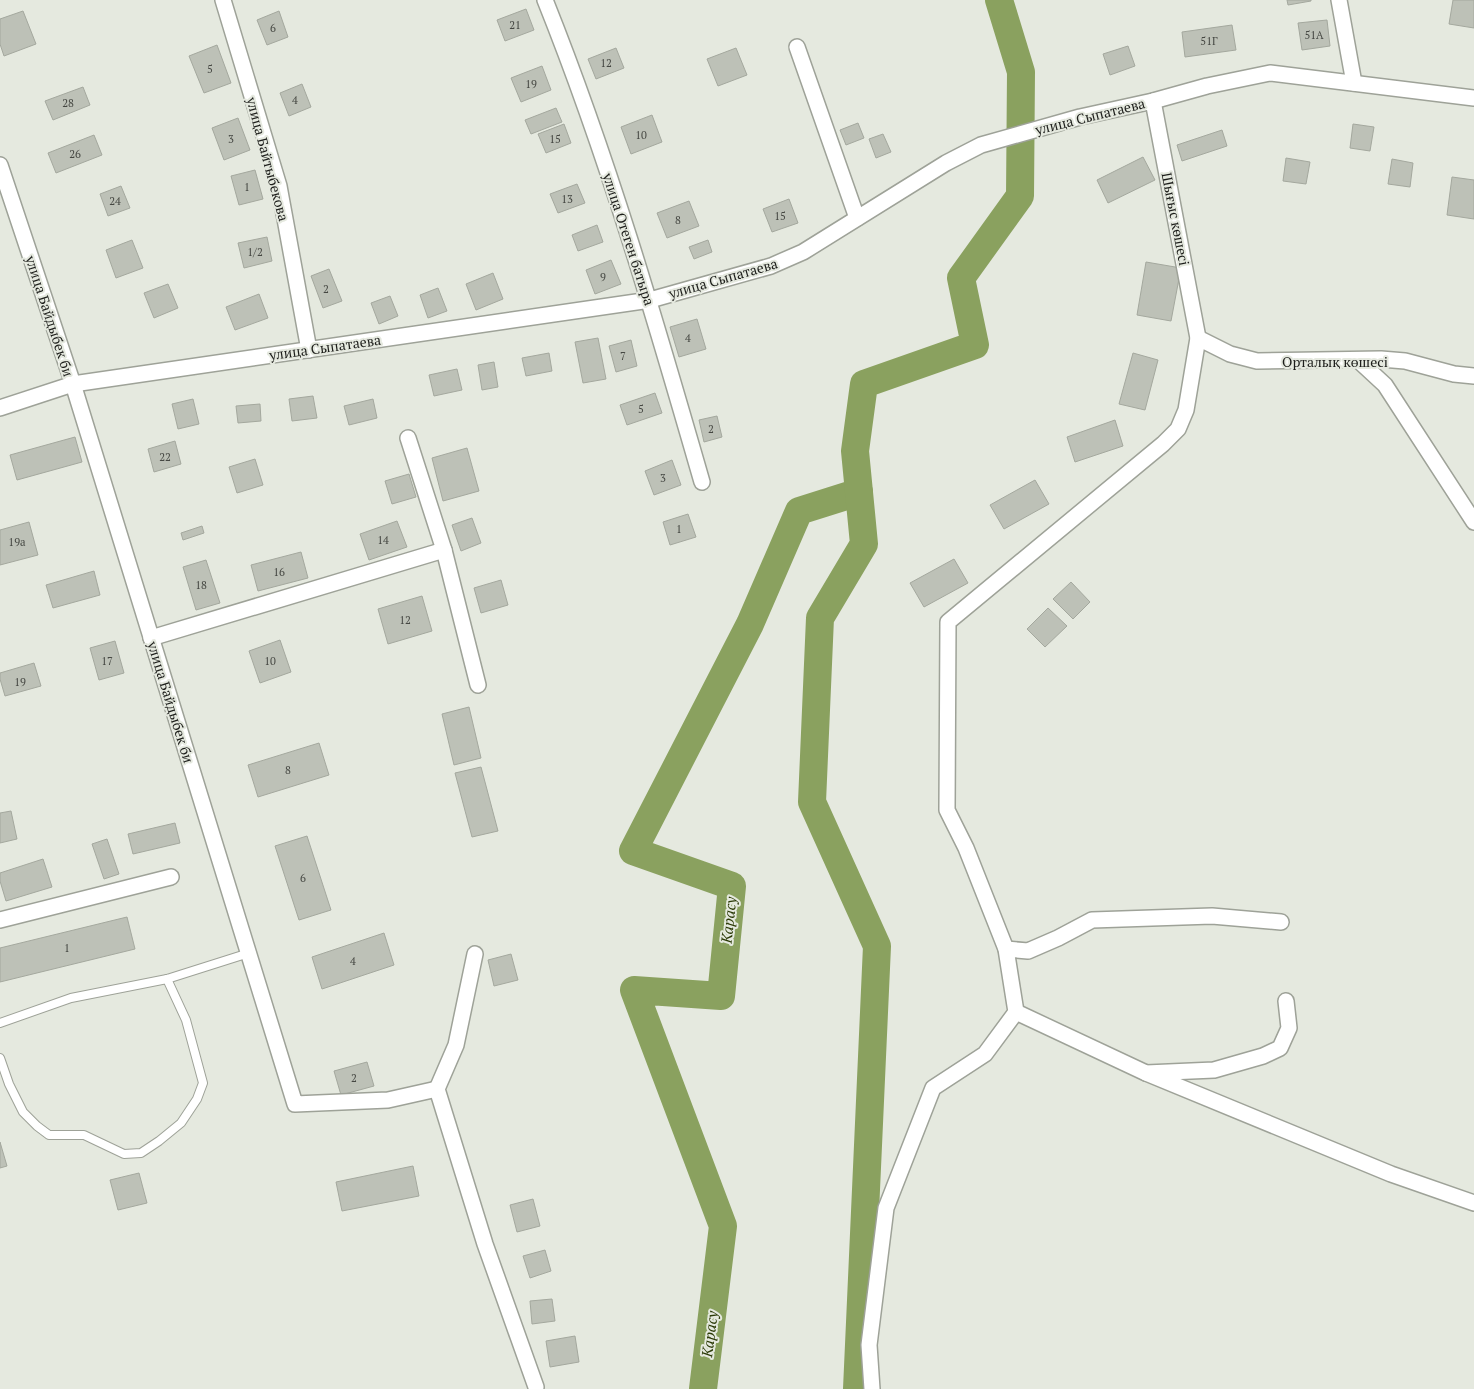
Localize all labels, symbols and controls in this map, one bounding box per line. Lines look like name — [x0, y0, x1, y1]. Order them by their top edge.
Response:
house number: 21 — [509, 18, 521, 32]
house number: 6 — [270, 21, 276, 35]
house number: 51А — [1304, 28, 1324, 42]
house number: 51Г — [1200, 34, 1218, 48]
house number: 12 — [600, 56, 612, 70]
house number: 5 — [207, 62, 213, 76]
house number: 19 — [525, 77, 537, 91]
house number: 4 — [292, 93, 298, 107]
street label: улица Сыпатаева — [1032, 93, 1147, 139]
street label: улица Байтыбекова — [242, 94, 294, 223]
house number: 28 — [62, 96, 74, 110]
house number: 10 — [635, 128, 647, 142]
house number: 3 — [228, 132, 234, 146]
house number: 15 — [549, 132, 561, 146]
house number: 26 — [69, 147, 81, 161]
street label: улица Отеген батыра — [598, 169, 659, 308]
street label: Шығыс көшесі — [1158, 171, 1194, 267]
house number: 1 — [244, 180, 250, 194]
house number: 13 — [561, 192, 573, 206]
house number: 24 — [109, 194, 121, 208]
house number: 15 — [774, 209, 786, 223]
house number: 8 — [675, 213, 681, 227]
house number: 1/2 — [247, 245, 263, 259]
street label: улица Байдыбек би — [21, 252, 79, 379]
street label: улица Сыпатаева — [665, 253, 780, 303]
house number: 9 — [600, 270, 606, 284]
house number: 2 — [323, 282, 329, 296]
street label: улица Сыпатаева — [267, 330, 382, 364]
house number: 4 — [685, 331, 691, 345]
house number: 7 — [620, 349, 626, 363]
street label: Орталық көшесі — [1282, 352, 1388, 371]
house number: 5 — [638, 402, 644, 416]
house number: 2 — [708, 422, 714, 436]
house number: 22 — [159, 450, 171, 464]
house number: 3 — [660, 471, 666, 485]
house number: 1 — [676, 522, 682, 536]
house number: 14 — [377, 533, 389, 547]
house number: 19а — [8, 535, 26, 549]
house number: 16 — [273, 565, 285, 579]
house number: 18 — [195, 578, 207, 592]
house number: 12 — [399, 613, 411, 627]
street label: улица Байдыбек би — [143, 638, 199, 766]
house number: 17 — [101, 654, 113, 668]
house number: 10 — [264, 654, 276, 668]
house number: 19 — [14, 675, 26, 689]
house number: 8 — [285, 763, 291, 777]
house number: 6 — [300, 871, 306, 885]
water label: Карасу — [716, 895, 740, 945]
house number: 1 — [64, 941, 70, 955]
house number: 4 — [350, 954, 356, 968]
house number: 2 — [351, 1071, 357, 1085]
water label: Карасу — [696, 1309, 722, 1359]

